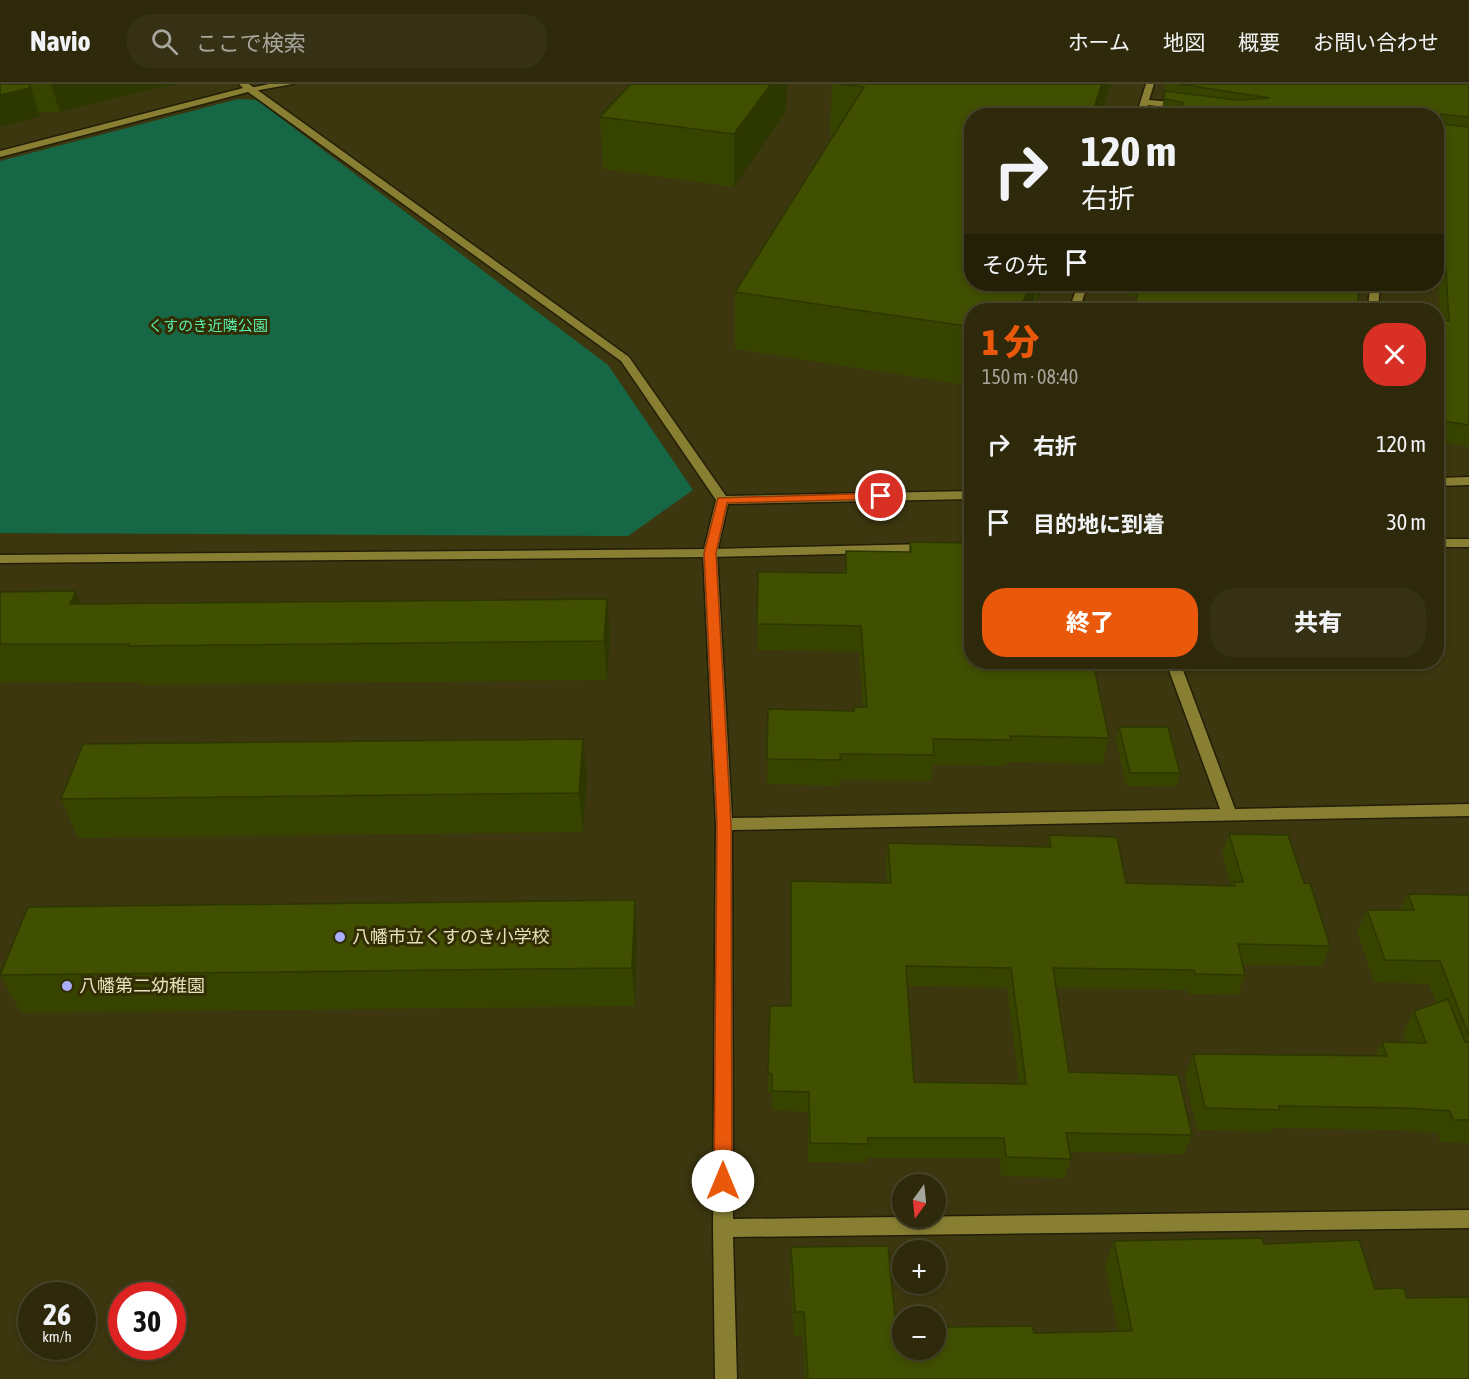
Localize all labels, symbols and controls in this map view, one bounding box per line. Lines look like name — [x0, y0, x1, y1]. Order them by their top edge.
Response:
search box — [127, 14, 547, 68]
text: Navio — [30, 25, 91, 57]
icon: search — [148, 25, 181, 58]
text: ここで検索 — [196, 30, 306, 56]
text: ホーム — [1068, 30, 1130, 54]
text: 地図 — [1163, 30, 1205, 54]
text: 概要 — [1238, 30, 1280, 54]
text: お問い合わせ — [1313, 30, 1439, 54]
text: 120 m — [1081, 127, 1176, 175]
icon: right — [982, 132, 1060, 210]
text: 右折 — [1081, 183, 1135, 214]
icon: arrive — [1060, 246, 1093, 279]
text: その先 — [982, 252, 1048, 278]
park label: くすのき近隣公園 — [148, 317, 268, 334]
text: 1 分 — [982, 321, 1040, 363]
button: close — [1363, 323, 1426, 386]
text: 150 m · 08:40 — [982, 365, 1078, 388]
icon: right — [982, 428, 1015, 461]
text: 120 m — [1376, 431, 1426, 457]
text: 右折 — [1033, 433, 1077, 459]
pin — [855, 470, 906, 521]
icon: arrive — [864, 479, 897, 512]
icon: arrive — [982, 506, 1015, 539]
text: 30 m — [1386, 509, 1426, 535]
text: 目的地に到着 — [1033, 511, 1165, 537]
button: 終了 — [982, 588, 1198, 657]
button: 共有 — [1210, 588, 1426, 657]
place label: 八幡市立くすのき小学校 — [352, 926, 549, 947]
marker: 八幡市立くすのき小学校 — [333, 930, 347, 944]
place label: 八幡第二幼稚園 — [79, 975, 205, 996]
marker: 八幡第二幼稚園 — [60, 979, 74, 993]
position arrow — [691, 1149, 755, 1213]
north arrow — [892, 1174, 946, 1228]
map controls — [892, 1174, 946, 1360]
button: + — [892, 1240, 946, 1294]
speed limit sign: 30 — [108, 1282, 186, 1360]
text: 26 — [43, 1297, 71, 1331]
button: − — [892, 1306, 946, 1360]
text: km/h — [42, 1328, 72, 1345]

